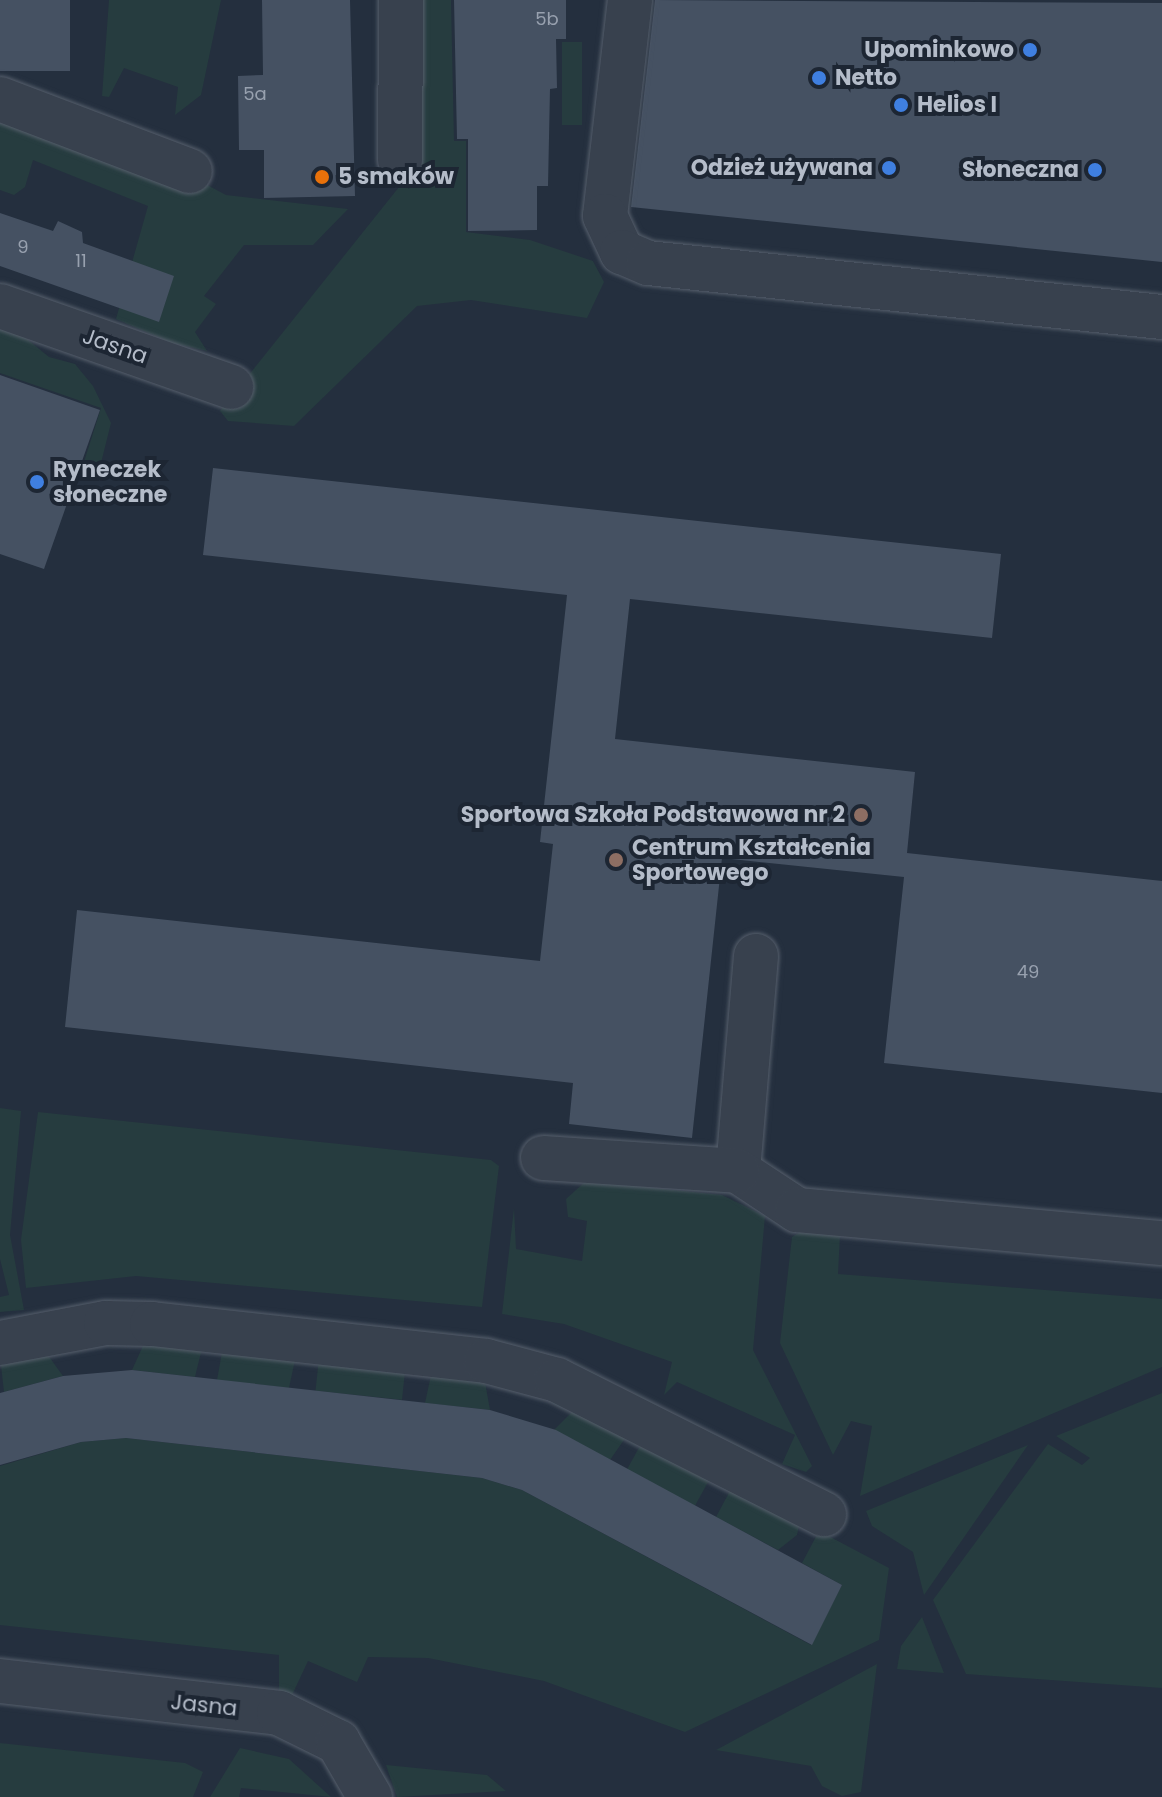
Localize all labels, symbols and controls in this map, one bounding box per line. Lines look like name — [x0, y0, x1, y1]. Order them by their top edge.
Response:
house number: 5b — [535, 8, 559, 30]
place label: Upominkowo — [864, 37, 1014, 63]
marker: Upominkowo — [1021, 41, 1039, 59]
place label: Netto — [835, 65, 897, 91]
marker: Netto — [810, 69, 828, 87]
house number: 5a — [243, 83, 267, 105]
place label: Helios I — [917, 92, 997, 118]
marker: Helios I — [892, 96, 910, 114]
place label: Odzież używana — [691, 155, 873, 181]
place label: Słoneczna — [962, 157, 1079, 183]
marker: Odzież używana — [880, 159, 898, 177]
marker: Słoneczna — [1086, 161, 1104, 179]
place label: 5 smaków — [338, 164, 454, 190]
marker: 5 smaków — [313, 168, 331, 186]
house number: 9 — [17, 236, 29, 258]
house number: 11 — [75, 250, 87, 272]
street label: Jasna — [79, 323, 151, 369]
place label: Ryneczek słoneczne — [53, 456, 167, 508]
marker: Ryneczek słoneczne — [28, 473, 46, 491]
place label: Sportowa Szkoła Podstawowa nr 2 — [461, 802, 845, 828]
marker: Sportowa Szkoła Podstawowa nr 2 — [852, 806, 870, 824]
place label: Centrum Kształcenia Sportowego — [632, 834, 871, 886]
marker: Centrum Kształcenia Sportowego — [607, 851, 625, 869]
house number: 49 — [1017, 961, 1039, 983]
street label: Jasna — [169, 1688, 239, 1722]

